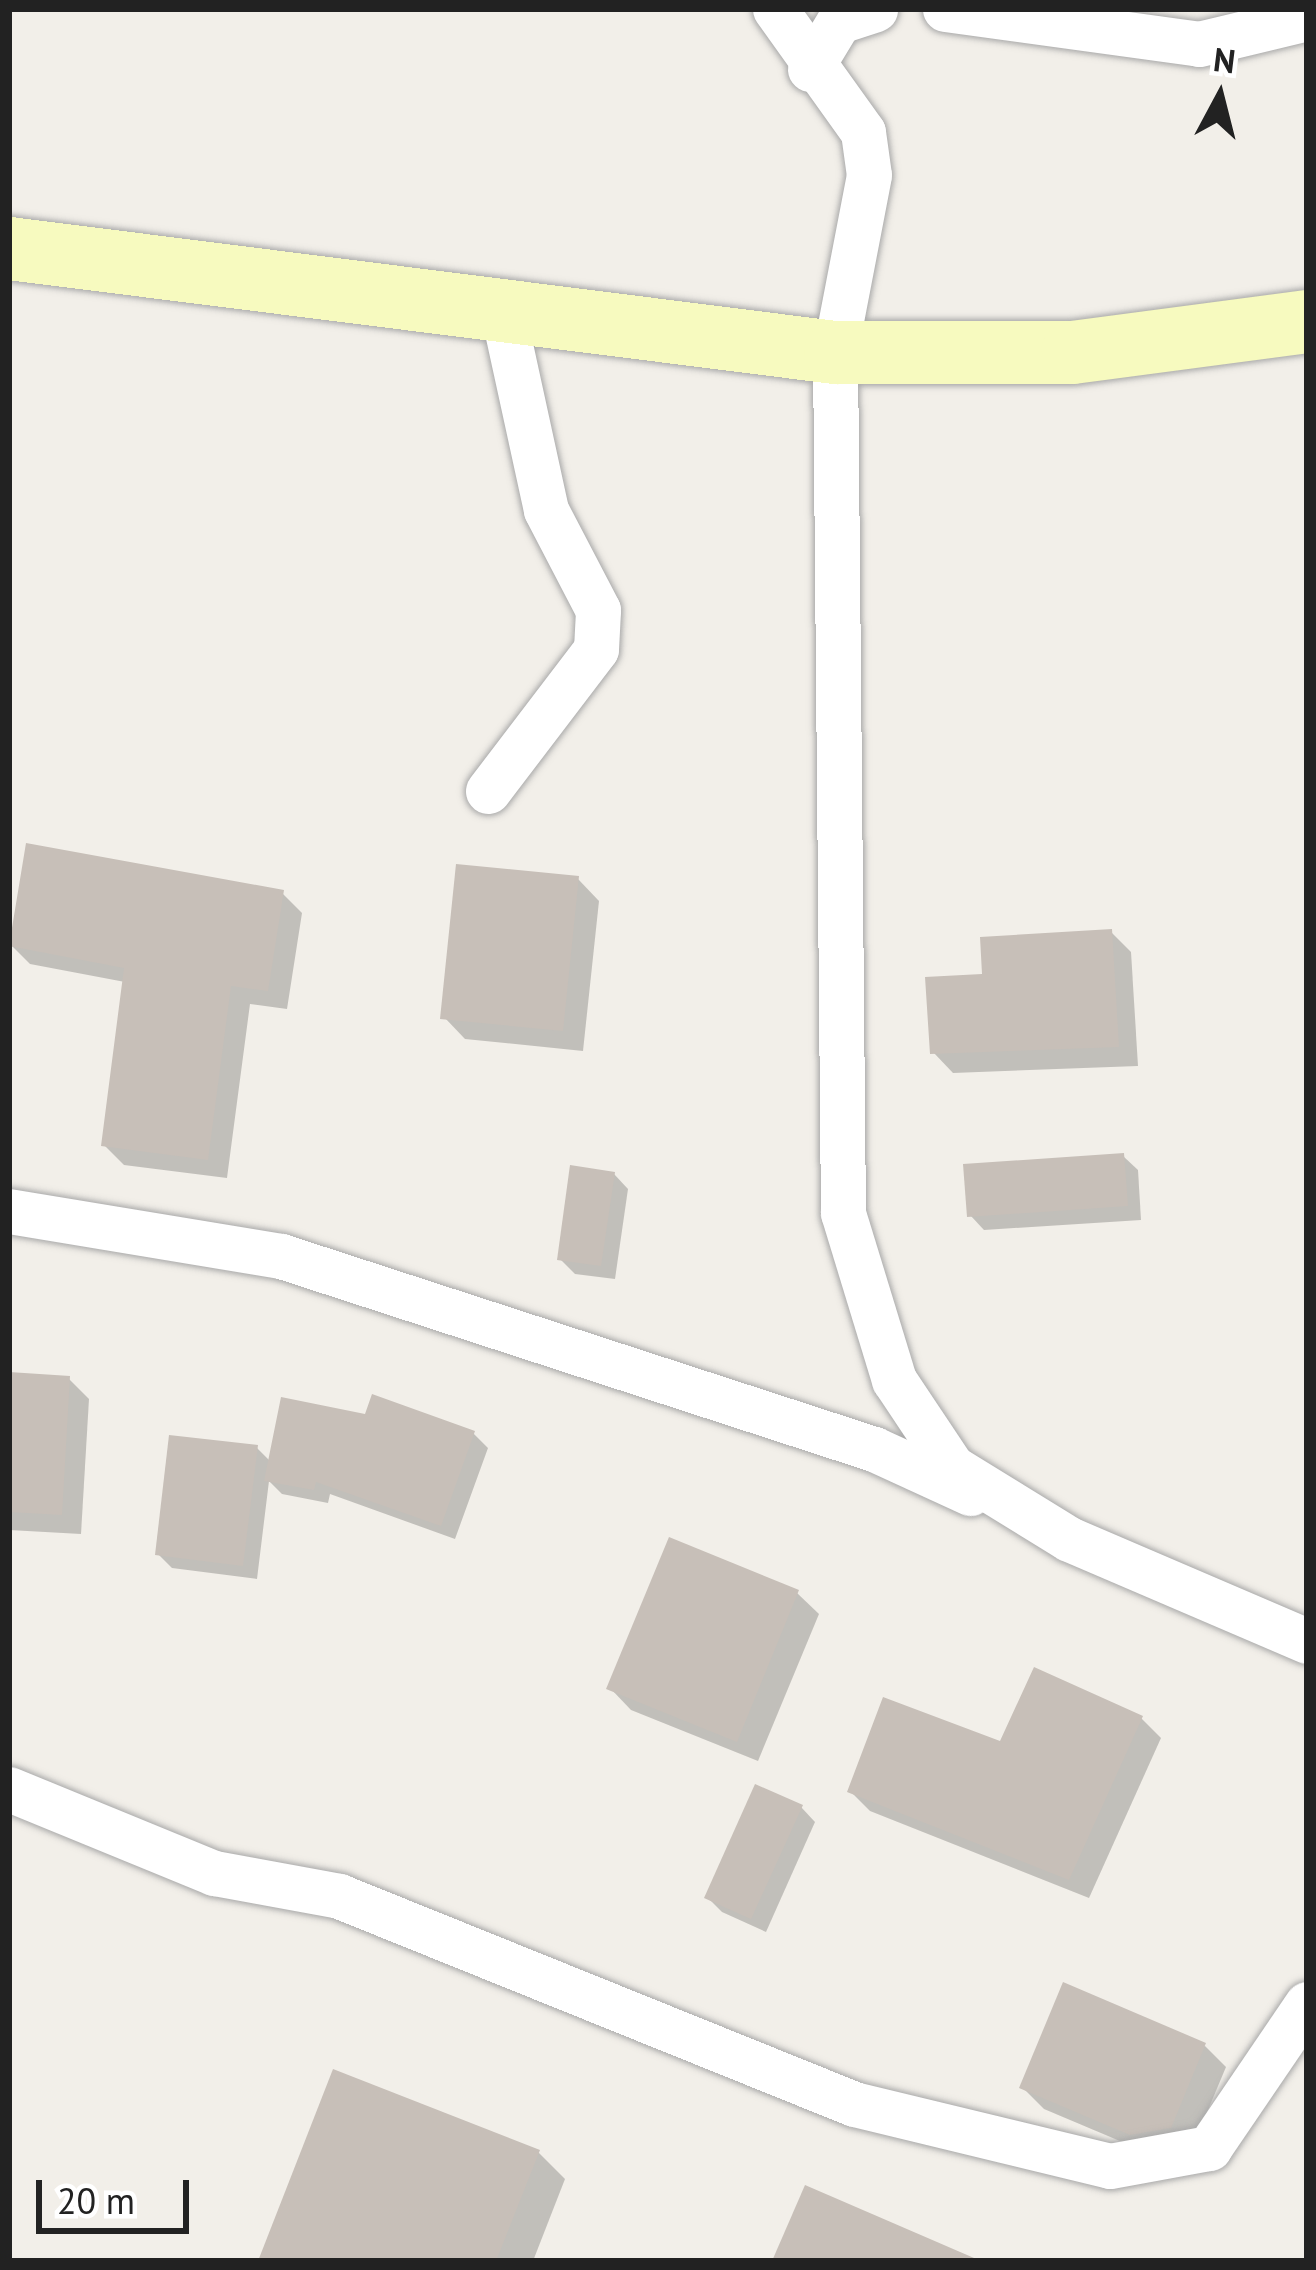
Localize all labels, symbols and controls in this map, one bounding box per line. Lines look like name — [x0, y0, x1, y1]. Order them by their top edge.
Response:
north arrow — [1160, 36, 1280, 156]
text: N — [1211, 37, 1238, 82]
scale bar — [42, 2156, 195, 2230]
text: 20 m — [57, 2177, 135, 2224]

